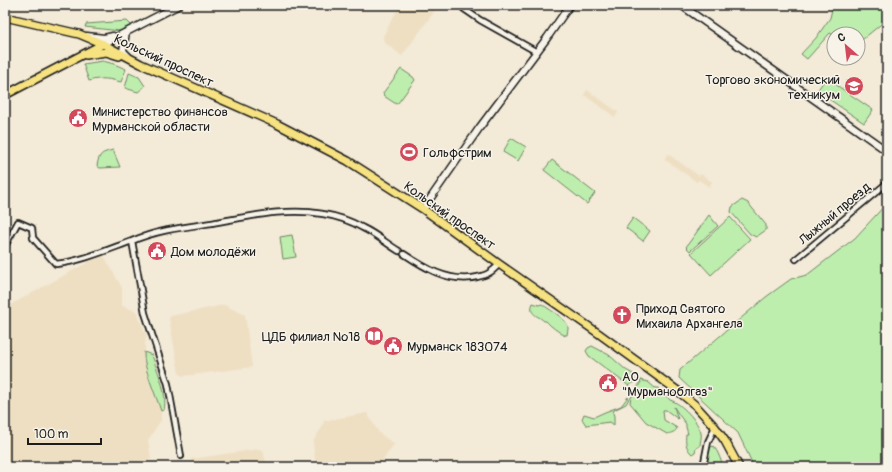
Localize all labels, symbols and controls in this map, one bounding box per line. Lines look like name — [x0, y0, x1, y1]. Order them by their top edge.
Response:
north arrow — [826, 26, 866, 66]
text: С — [835, 30, 848, 45]
street label: Кольский проспект — [111, 31, 216, 91]
place label: Торгово экономический техникум — [705, 72, 840, 103]
school or university icon: Торгово экономический техникум — [843, 75, 865, 97]
place label: Министерство финансов Мурманской области — [92, 104, 228, 135]
public building icon: Министерство финансов Мурманской области — [67, 107, 89, 129]
sports icon: Гольфстрим — [398, 141, 420, 163]
place label: Гольфстрим — [423, 145, 492, 161]
street label: Кольский проспект — [401, 178, 499, 254]
street label: Лыжный проезд — [795, 179, 874, 249]
public building icon: Дом молодёжи — [146, 240, 168, 262]
place label: Дом молодёжи — [170, 244, 256, 260]
place label: Приход Святого Михаила Архангела — [636, 301, 743, 332]
church icon: Приход Святого Михаила Архангела — [611, 304, 633, 326]
library icon: ЦДБ филиал №18 — [363, 325, 385, 347]
place label: ЦДБ филиал №18 — [262, 329, 360, 345]
public building icon: Мурманск 183074 — [382, 335, 404, 357]
place label: Мурманск 183074 — [407, 339, 508, 355]
place label: AO "Мурманоблгаз" — [622, 369, 713, 400]
public building icon: AO "Мурманоблгаз" — [597, 372, 619, 394]
scale bar — [28, 420, 101, 446]
text: 100 m — [34, 427, 69, 442]

